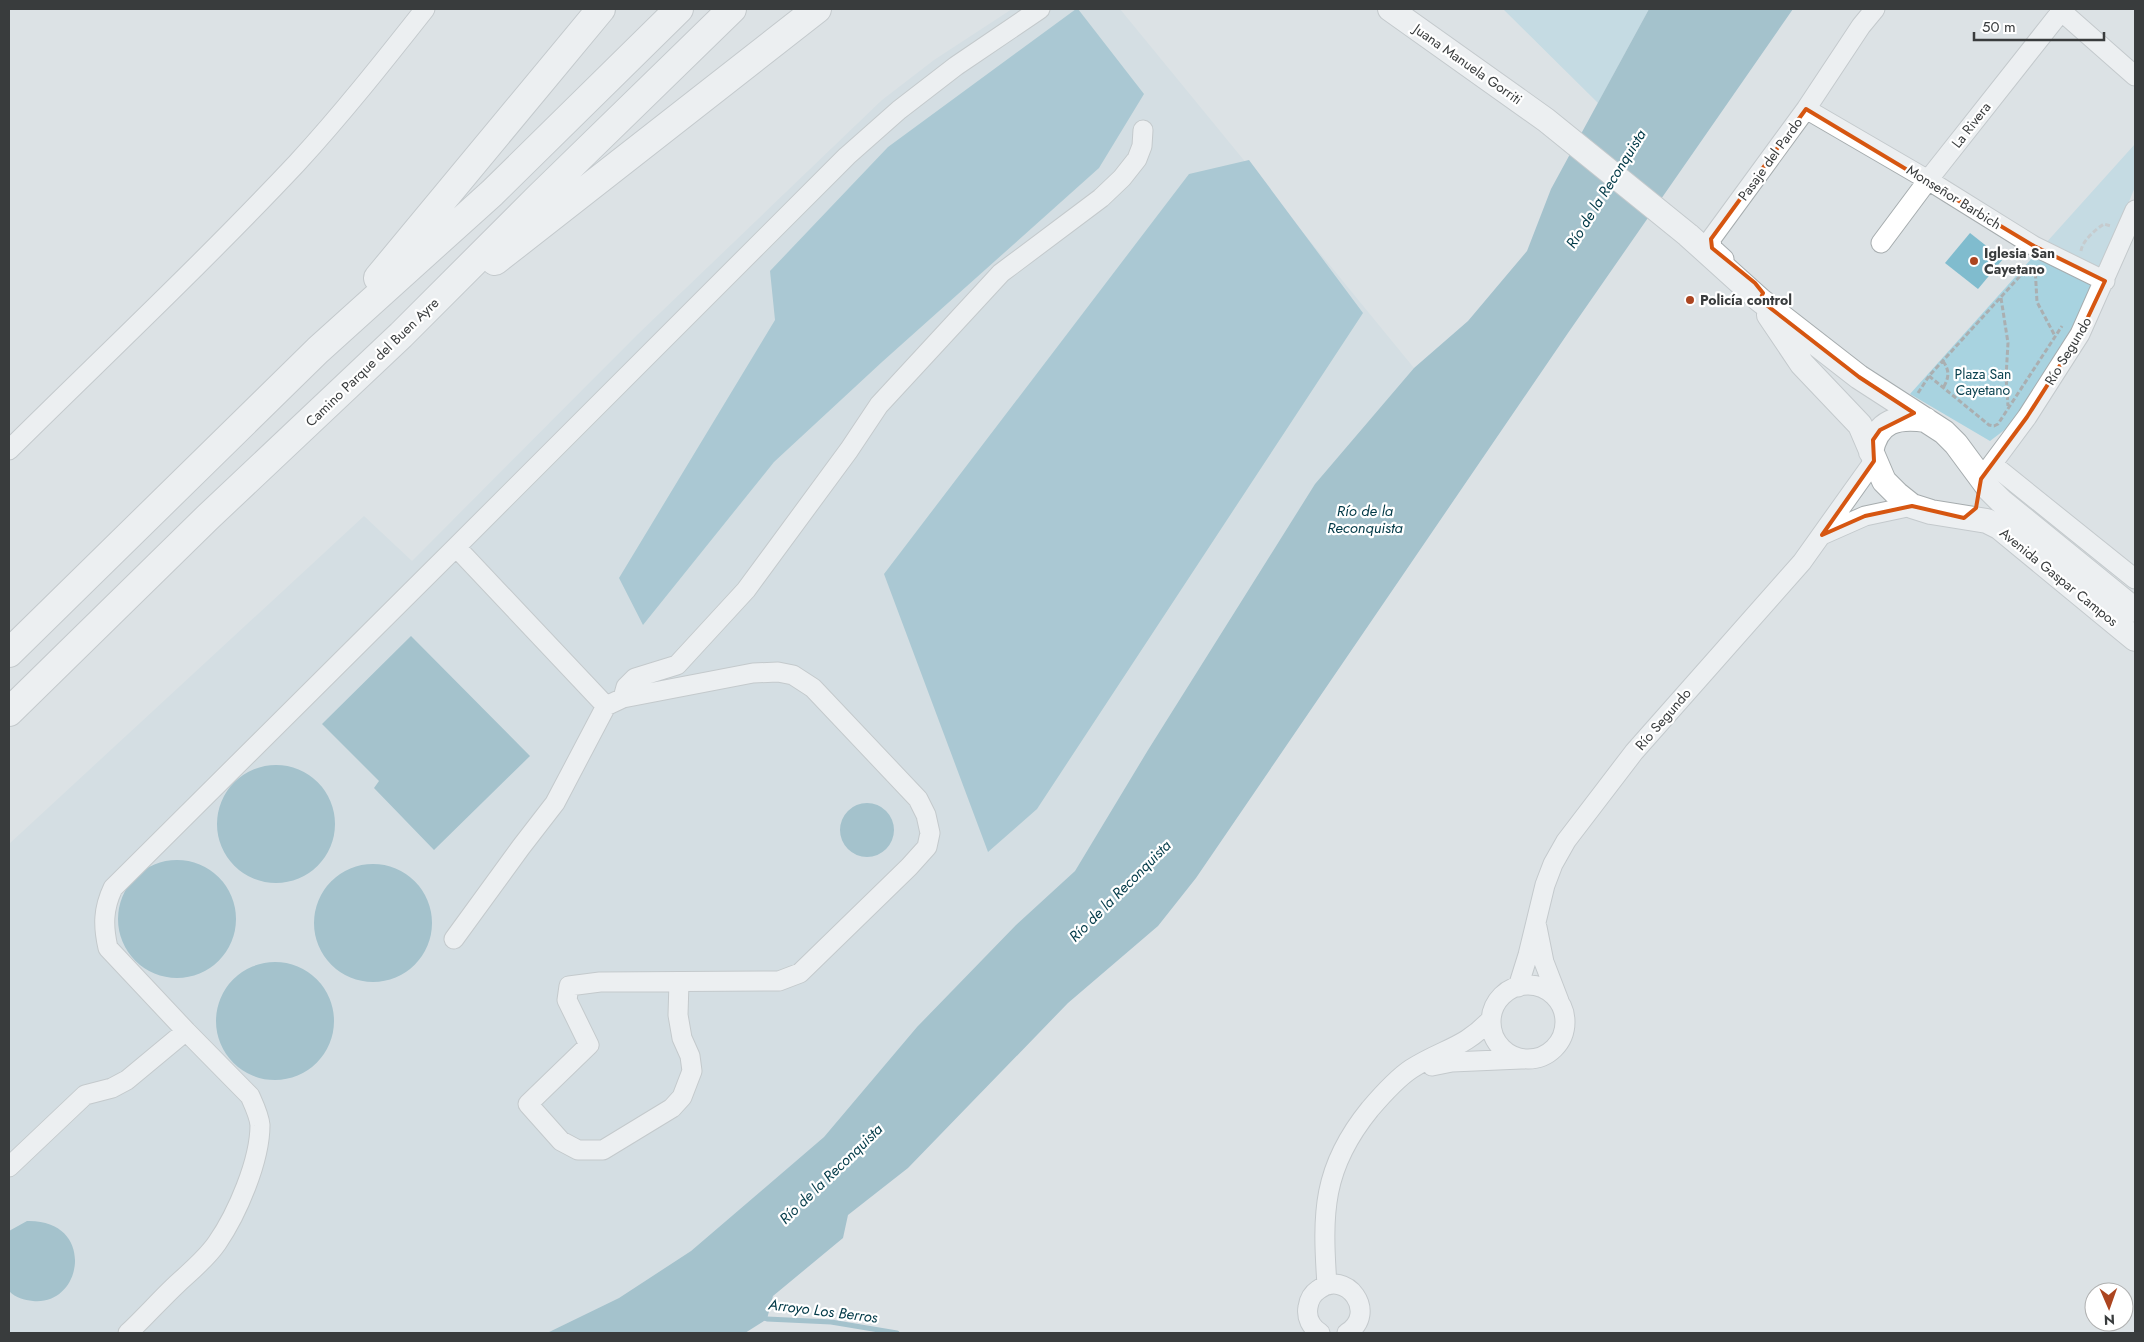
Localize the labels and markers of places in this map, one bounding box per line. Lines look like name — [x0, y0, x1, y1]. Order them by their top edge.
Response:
place label: Iglesia San Cayetano — [1984, 243, 2055, 279]
marker: Iglesia San Cayetano — [1968, 255, 1980, 267]
place label: Policía control — [1700, 290, 1792, 310]
marker: Policía control — [1684, 294, 1696, 306]

